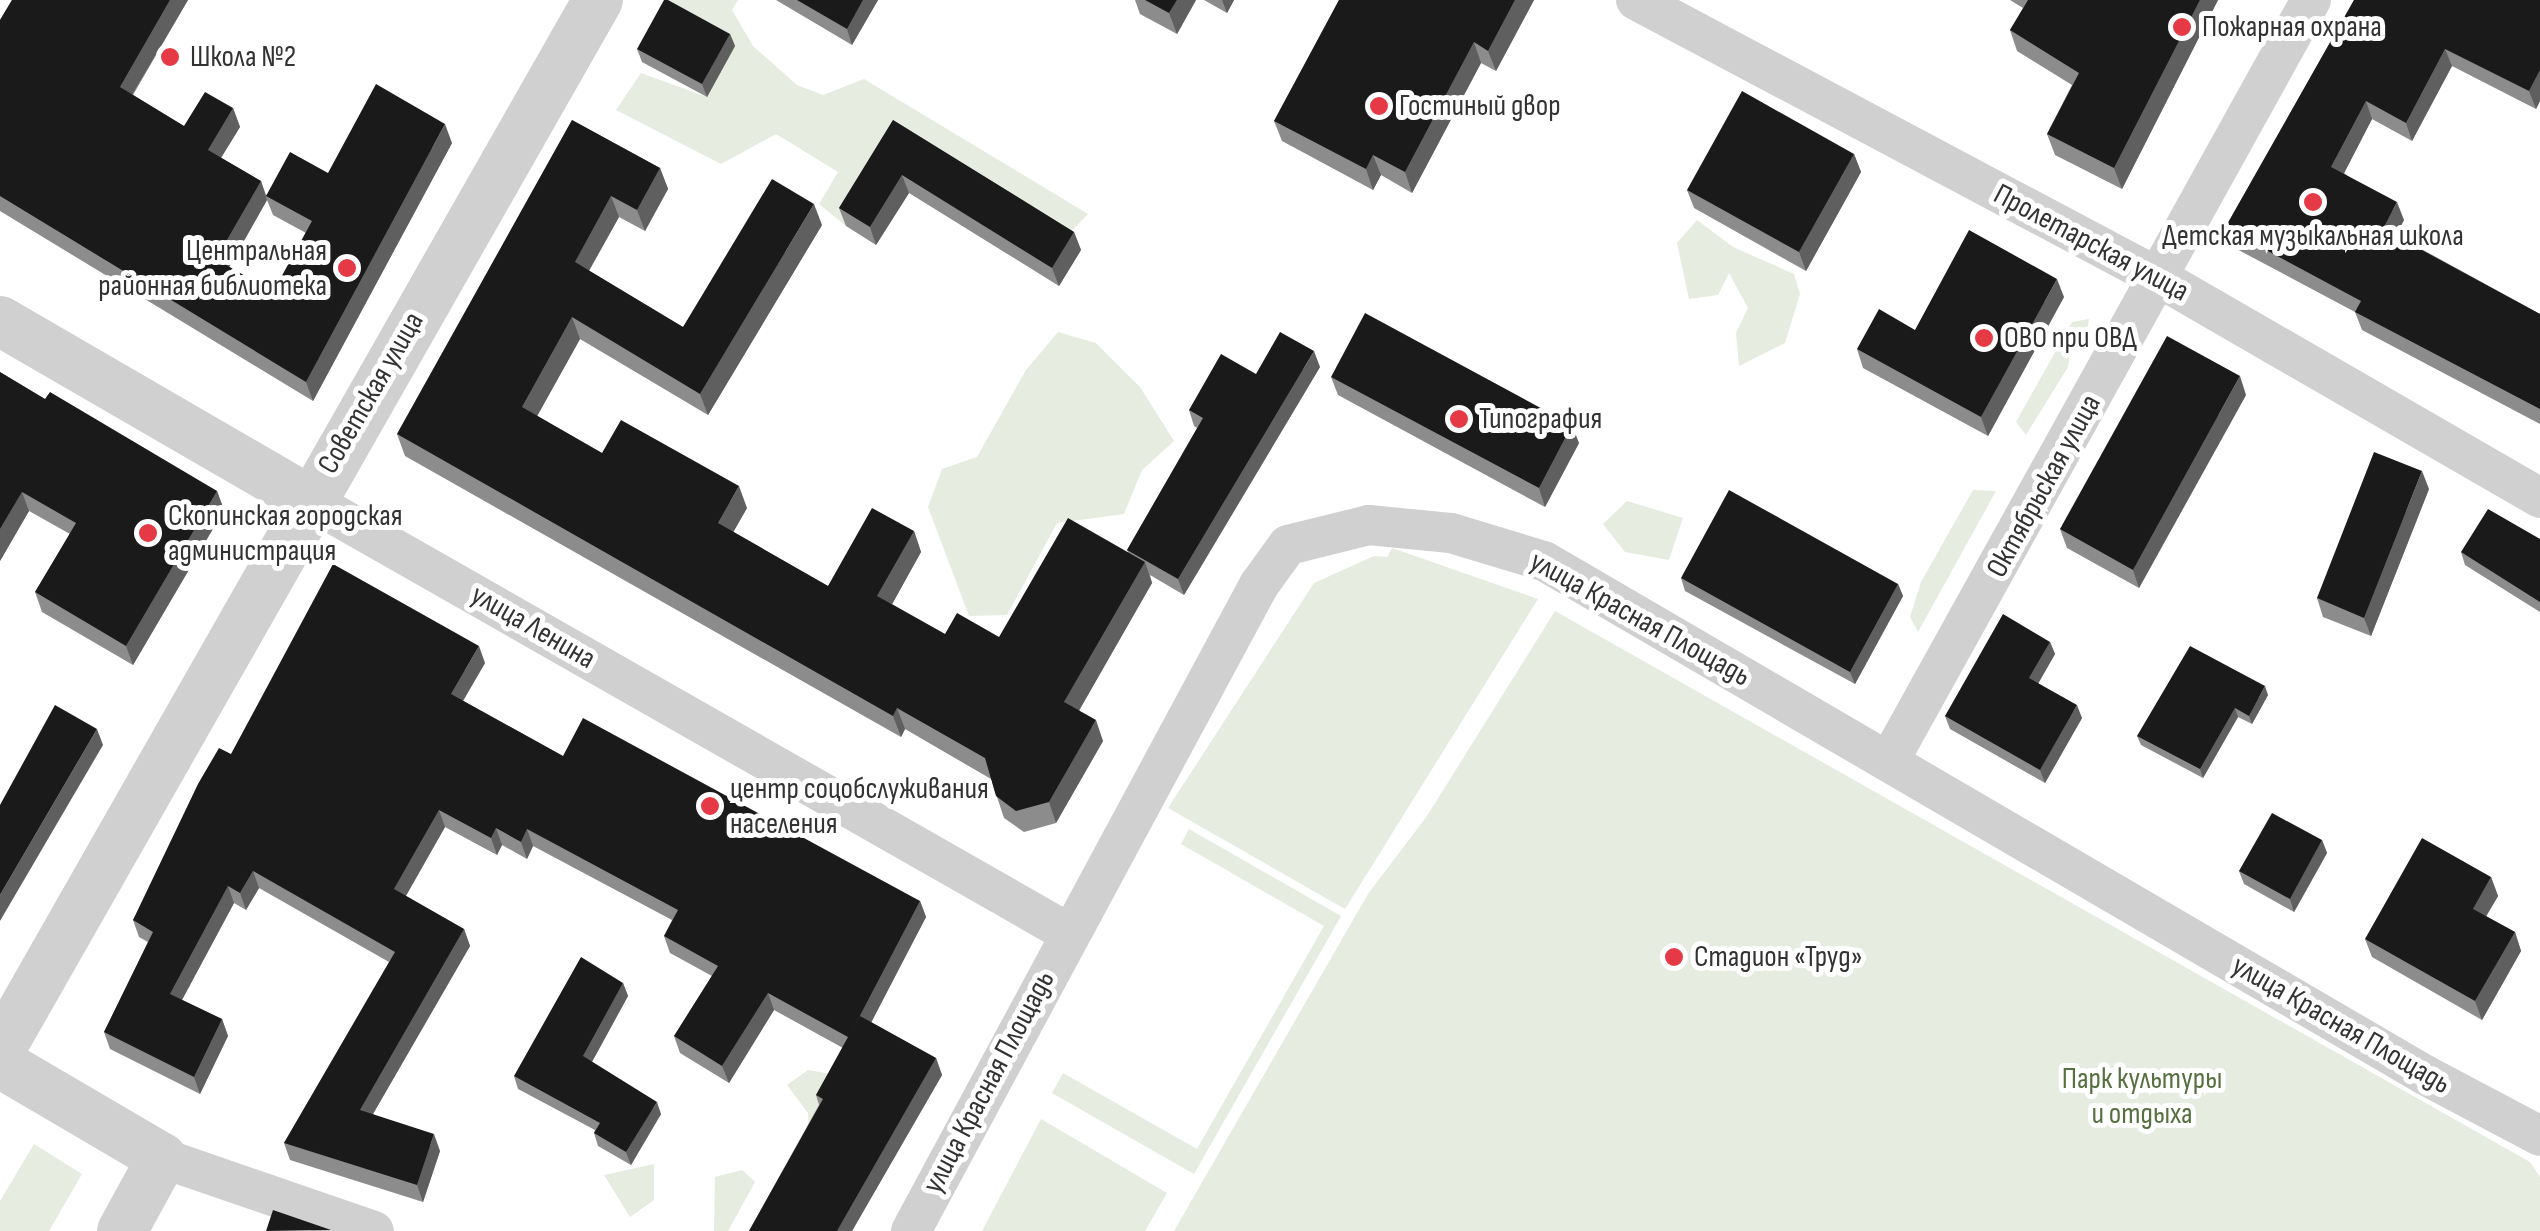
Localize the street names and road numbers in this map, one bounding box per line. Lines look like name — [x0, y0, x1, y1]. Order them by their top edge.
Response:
street label: Пролетарская улица — [1987, 176, 2195, 310]
street label: Советская улица — [310, 306, 432, 480]
street label: Октябрьская улица — [1979, 388, 2109, 584]
street label: улица Красная Площадь — [1523, 544, 1757, 694]
street label: улица Ленина — [464, 577, 602, 677]
street label: улица Красная Площадь — [2225, 948, 2457, 1102]
street label: улица Красная Площадь — [915, 965, 1063, 1199]

